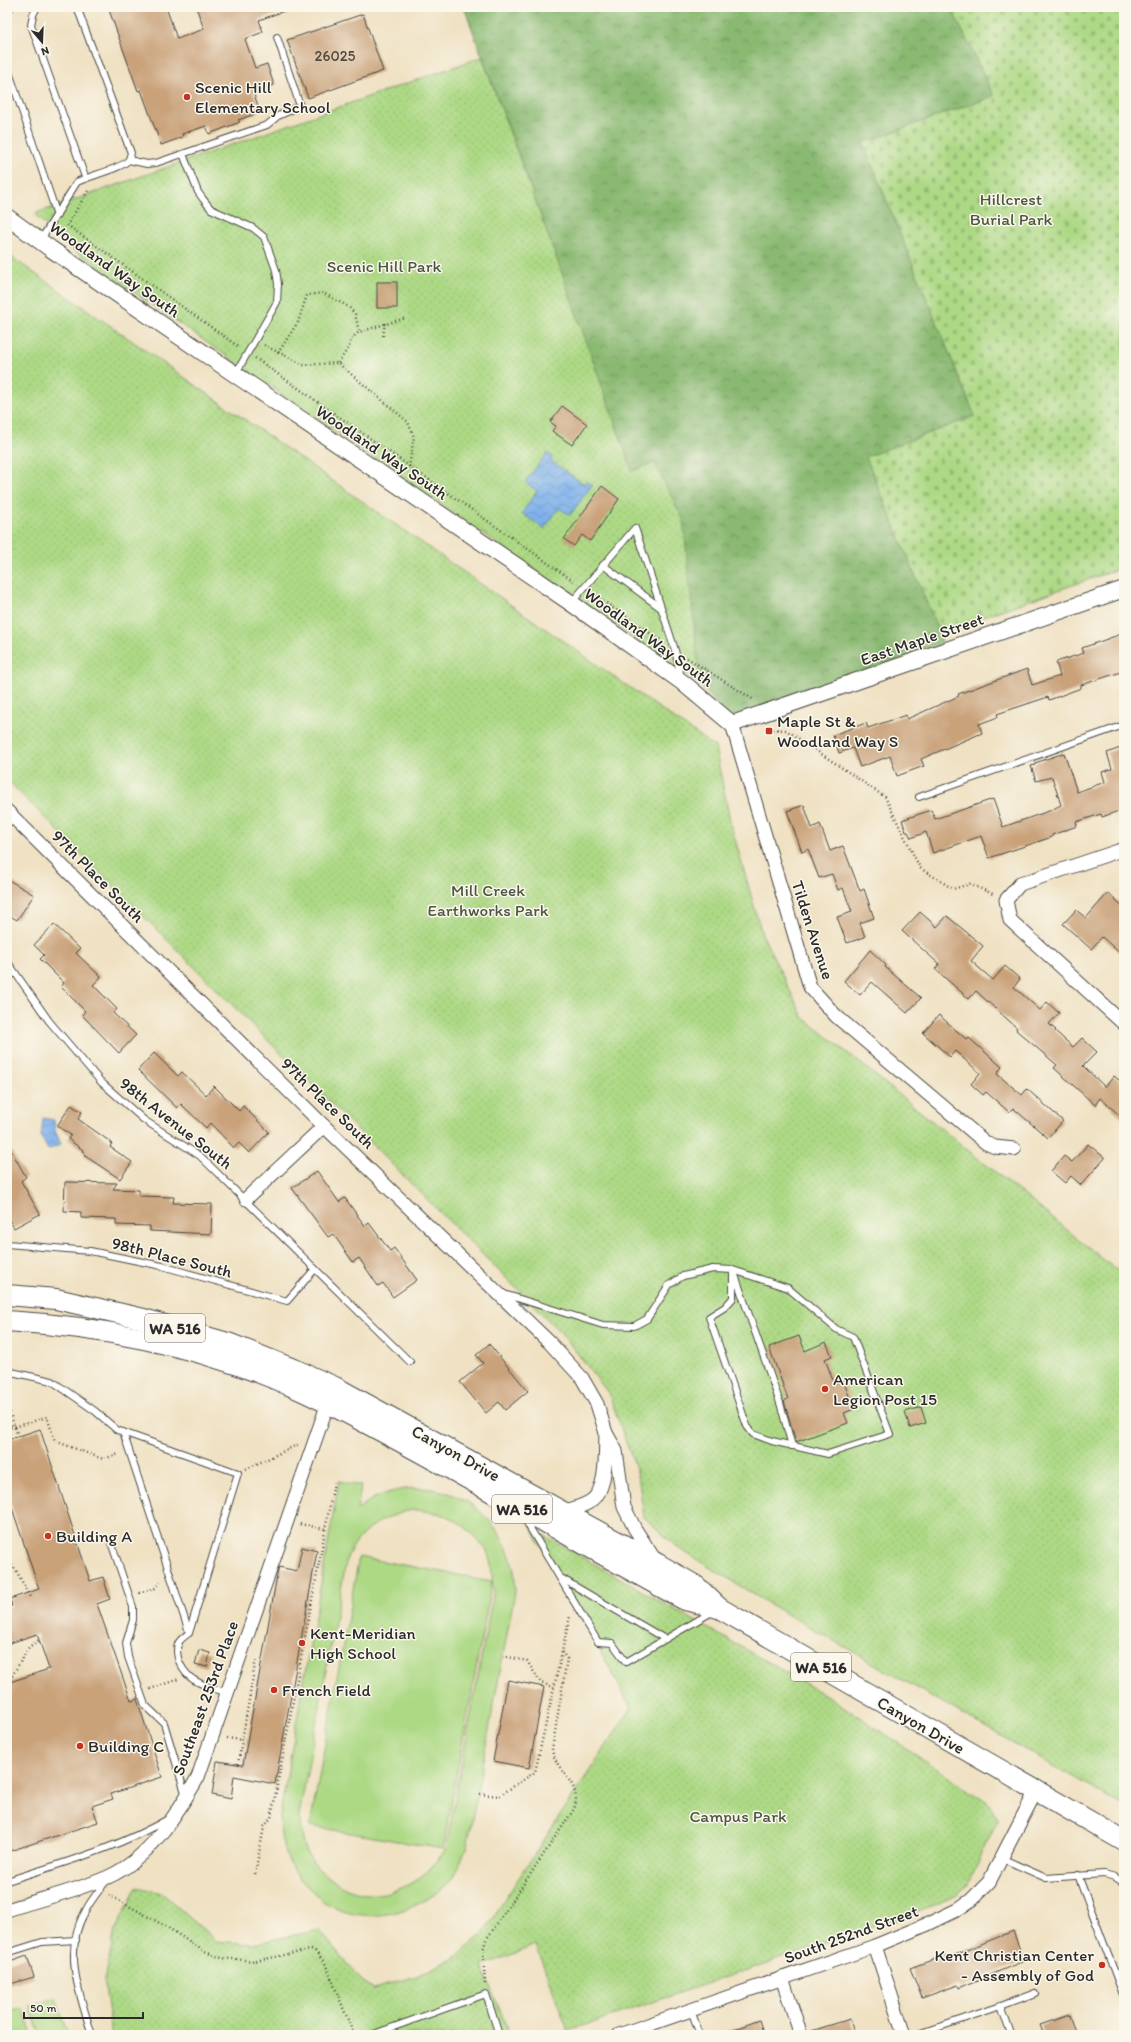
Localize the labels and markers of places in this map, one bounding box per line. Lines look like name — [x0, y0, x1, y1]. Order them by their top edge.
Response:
place label: Scenic Hill Elementary School — [195, 77, 331, 117]
marker: Scenic Hill Elementary School — [182, 92, 192, 102]
place label: Maple St & Woodland Way S — [777, 711, 898, 751]
marker: Maple St & Woodland Way S — [764, 726, 774, 736]
place label: American Legion Post 15 — [833, 1369, 937, 1409]
marker: American Legion Post 15 — [820, 1384, 830, 1394]
place label: Building A — [56, 1526, 132, 1546]
marker: Building A — [43, 1531, 53, 1541]
place label: Kent-Meridian High School — [310, 1623, 416, 1663]
marker: Kent-Meridian High School — [297, 1638, 307, 1648]
place label: French Field — [282, 1680, 372, 1700]
marker: French Field — [269, 1685, 279, 1695]
place label: Building C — [88, 1736, 164, 1756]
marker: Building C — [75, 1741, 85, 1751]
place label: Kent Christian Center - Assembly of God — [934, 1945, 1094, 1985]
marker: Kent Christian Center - Assembly of God — [1097, 1960, 1107, 1970]

